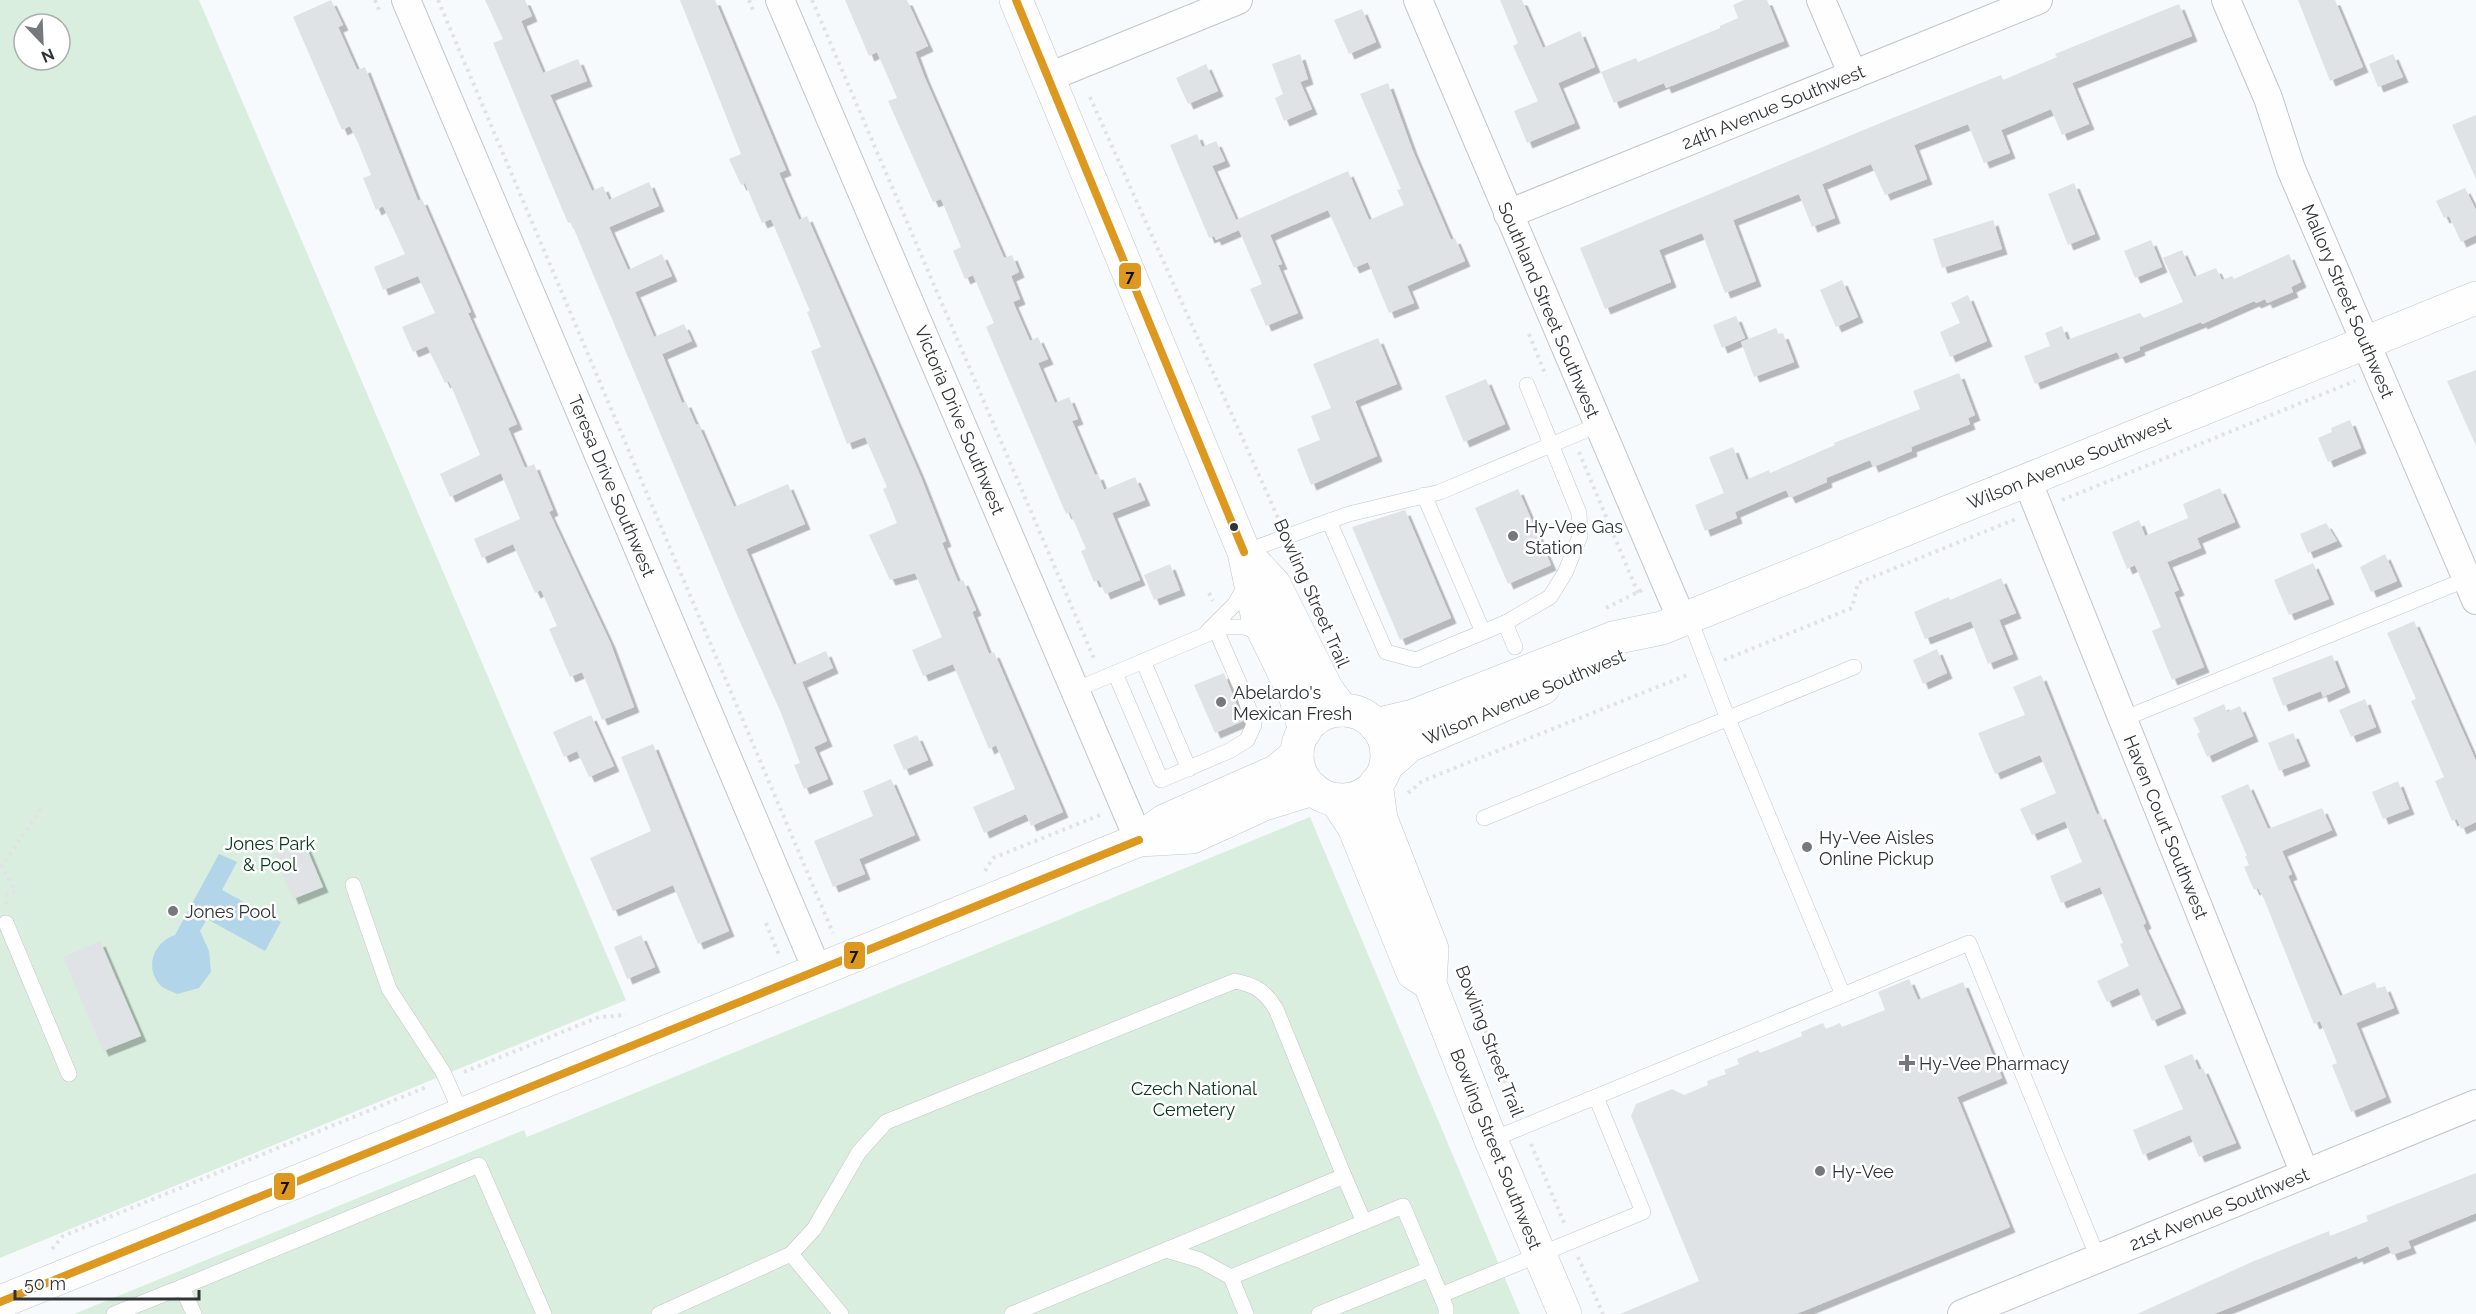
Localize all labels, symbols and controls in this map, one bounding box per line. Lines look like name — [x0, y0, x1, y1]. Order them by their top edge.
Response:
north arrow — [12, 12, 72, 72]
text: N — [38, 44, 57, 66]
street label: 24th Avenue Southwest — [1678, 61, 1868, 153]
street label: Southland Street Southwest — [1494, 199, 1604, 421]
street label: Mallory Street Southwest — [2298, 201, 2398, 401]
line badge: 7 — [1118, 262, 1142, 290]
text: 7 — [1126, 267, 1135, 286]
street label: Victoria Drive Southwest — [911, 322, 1009, 518]
street label: Teresa Drive Southwest — [564, 392, 660, 580]
street label: Wilson Avenue Southwest — [1964, 413, 2174, 513]
street label: Bowling Street Trail — [1270, 516, 1354, 671]
place label: Hy-Vee Gas Station — [1525, 516, 1623, 558]
unlabelled marker — [1228, 521, 1240, 533]
marker: Hy-Vee Gas Station — [1506, 529, 1520, 543]
street label: Wilson Avenue Southwest — [1420, 645, 1628, 749]
place label: Abelardo's Mexican Fresh — [1233, 682, 1352, 724]
marker: Abelardo's Mexican Fresh — [1214, 695, 1228, 709]
street label: Haven Court Southwest — [2119, 732, 2213, 922]
place label: Hy-Vee Aisles Online Pickup — [1819, 827, 1934, 869]
park label: Jones Park & Pool — [225, 833, 316, 875]
marker: Hy-Vee Aisles Online Pickup — [1800, 840, 1814, 854]
place label: Jones Pool — [185, 901, 276, 922]
marker: Jones Pool — [166, 904, 180, 918]
line badge: 7 — [843, 941, 866, 970]
text: 7 — [850, 946, 859, 965]
street label: Bowling Street Trail — [1451, 962, 1529, 1120]
street label: Bowling Street Southwest — [1446, 1046, 1546, 1252]
place label: Hy-Vee Pharmacy — [1919, 1053, 2069, 1074]
marker: Hy-Vee Pharmacy — [1900, 1056, 1914, 1070]
park label: Czech National Cemetery — [1131, 1078, 1257, 1120]
place label: Hy-Vee — [1832, 1161, 1894, 1182]
street label: 21st Avenue Southwest — [2126, 1163, 2312, 1255]
marker: Hy-Vee — [1813, 1164, 1827, 1178]
line badge: 7 — [273, 1172, 296, 1201]
text: 7 — [281, 1177, 290, 1196]
scale bar — [15, 1263, 200, 1301]
text: 50 m — [24, 1273, 66, 1294]

